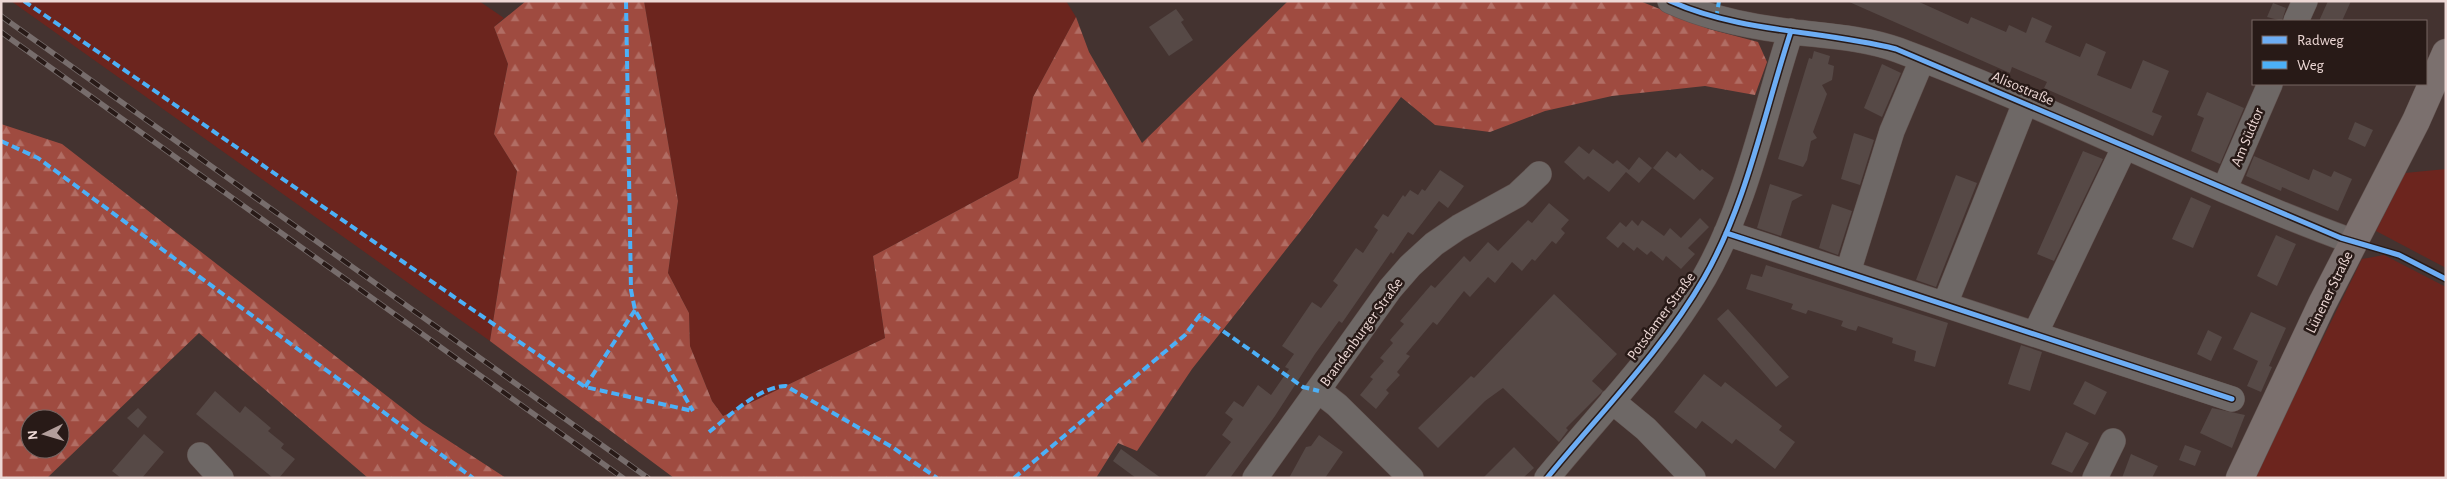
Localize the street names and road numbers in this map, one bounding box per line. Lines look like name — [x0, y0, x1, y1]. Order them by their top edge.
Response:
street label: Alisostraße — [1989, 69, 2056, 108]
street label: Am Südtor — [2228, 106, 2267, 169]
street label: Lünener Straße — [2303, 249, 2356, 336]
street label: Potsdamer Straße — [1625, 270, 1698, 363]
street label: Brandenburger Straße — [1317, 275, 1406, 389]

